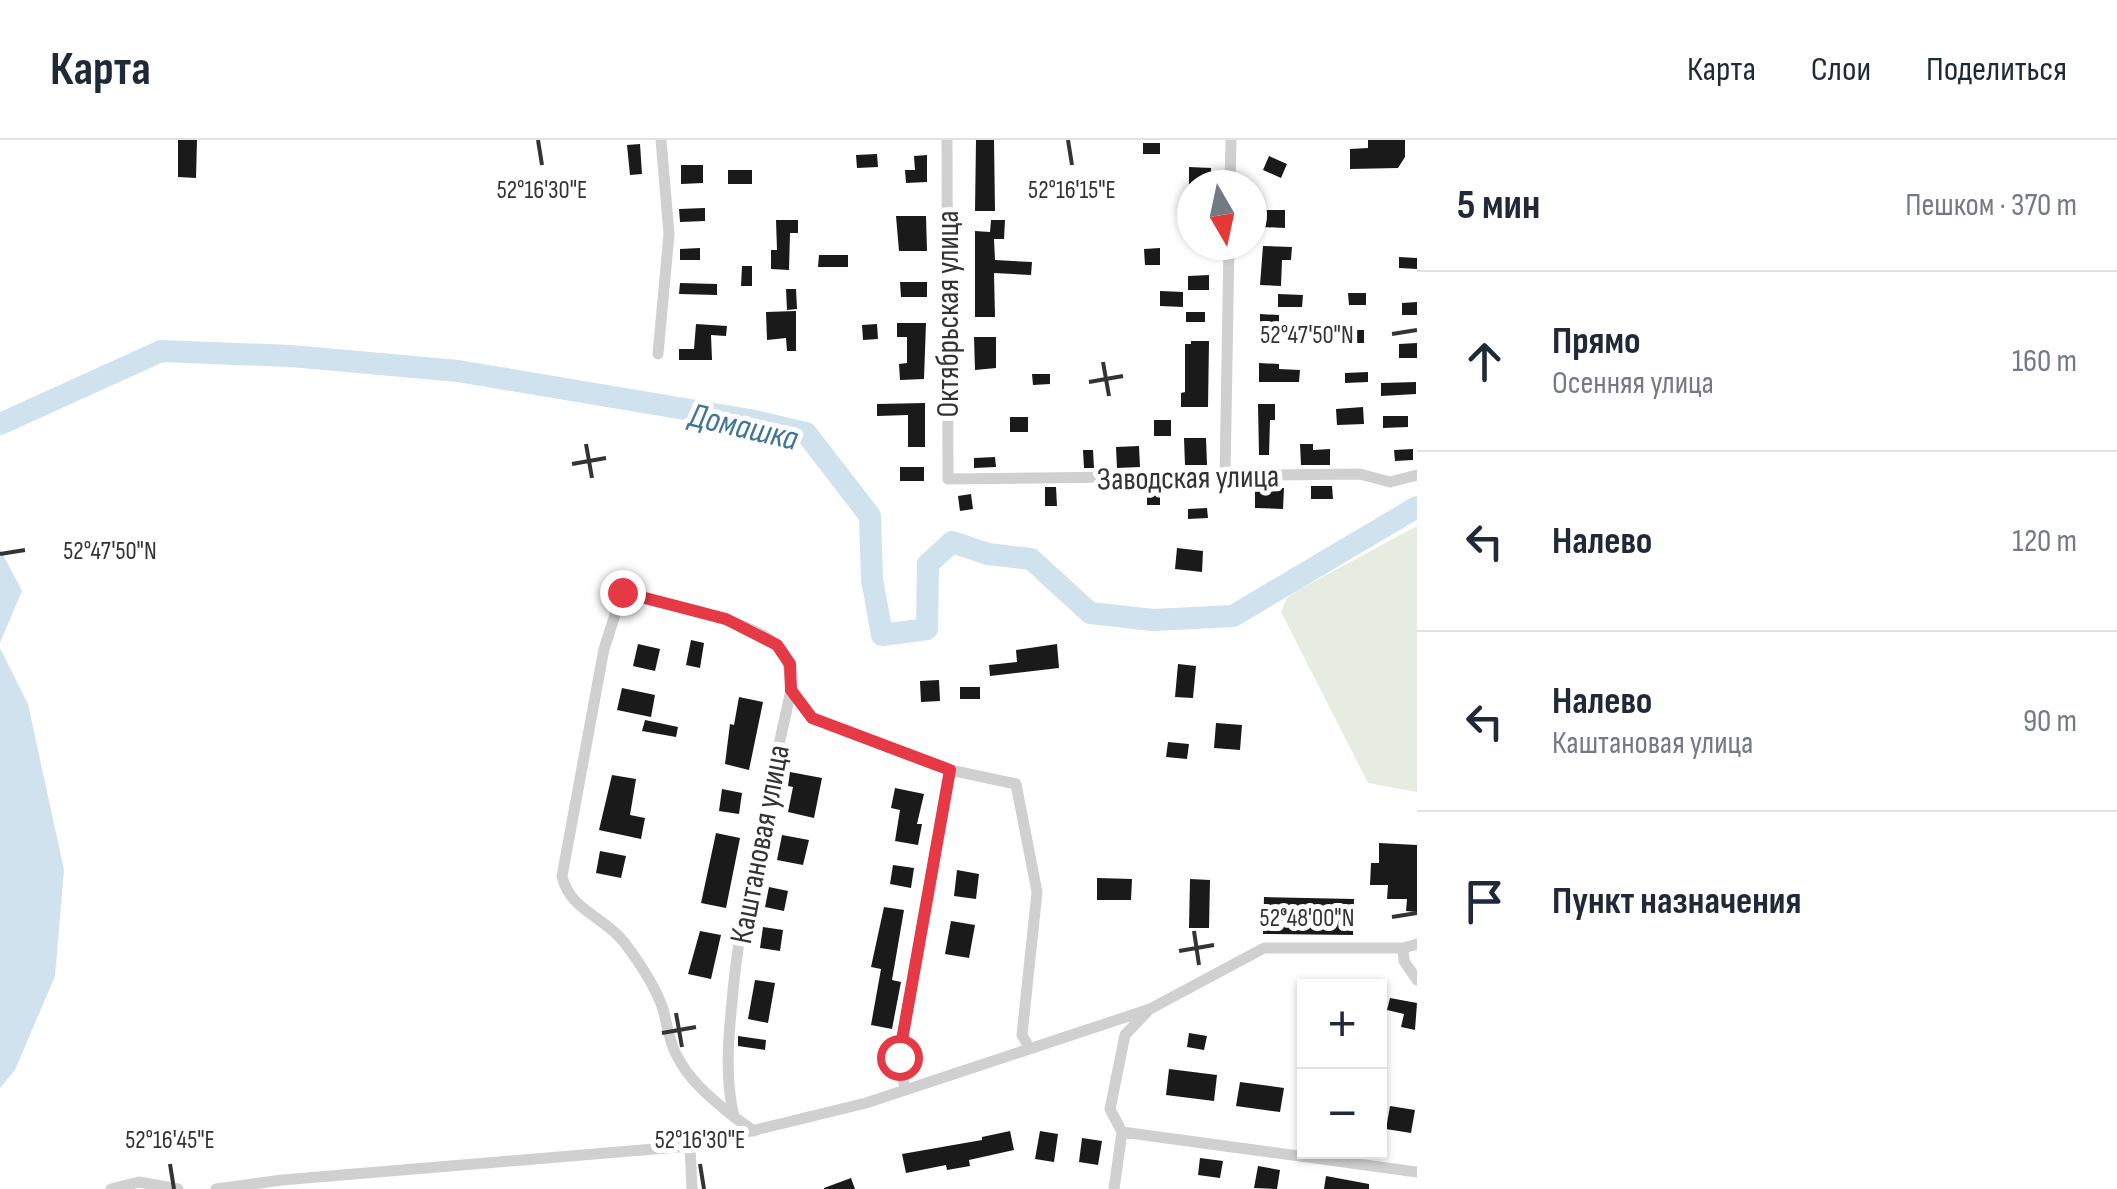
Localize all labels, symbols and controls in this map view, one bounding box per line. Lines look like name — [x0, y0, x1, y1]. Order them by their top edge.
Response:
text: Карта — [50, 41, 151, 98]
text: Карта — [1687, 48, 1756, 91]
text: Слои — [1811, 48, 1871, 91]
text: Поделиться — [1926, 48, 2067, 91]
north arrow — [1177, 170, 1267, 260]
text: 52°16'30"E — [497, 175, 587, 206]
text: 52°16'15"E — [1028, 175, 1116, 206]
text: 5 мин — [1457, 180, 1540, 231]
text: Пешком · 370 m — [1905, 186, 2077, 225]
street label: Октябрьская улица — [929, 210, 968, 418]
text: Прямо — [1552, 319, 1641, 364]
text: 52°47'50"N — [1260, 320, 1354, 351]
icon: ahead — [1457, 334, 1512, 389]
text: 160 m — [2012, 342, 2077, 381]
text: Осенняя улица — [1552, 364, 1714, 403]
water label: Домашка — [683, 394, 802, 461]
street label: Заводская улица — [1097, 457, 1279, 500]
icon: left — [1457, 514, 1512, 569]
text: Налево — [1552, 519, 1652, 564]
text: 120 m — [2012, 522, 2077, 561]
text: 52°47'50"N — [63, 536, 157, 567]
route end — [600, 570, 646, 616]
text: Налево — [1552, 679, 1652, 724]
icon: left — [1457, 694, 1512, 749]
text: 90 m — [2023, 702, 2077, 741]
text: Каштановая улица — [1552, 724, 1753, 763]
street label: Каштановая улица — [722, 742, 799, 947]
icon: arrive — [1457, 874, 1512, 929]
text: Пункт назначения — [1552, 879, 1801, 924]
text: 52°48'00"N — [1260, 903, 1354, 934]
map controls — [1297, 979, 1387, 1159]
button: + — [1297, 979, 1387, 1069]
route start — [877, 1035, 923, 1081]
button: − — [1297, 1069, 1387, 1159]
text: 52°16'45"E — [125, 1125, 215, 1156]
text: 52°16'30"E — [655, 1125, 745, 1156]

